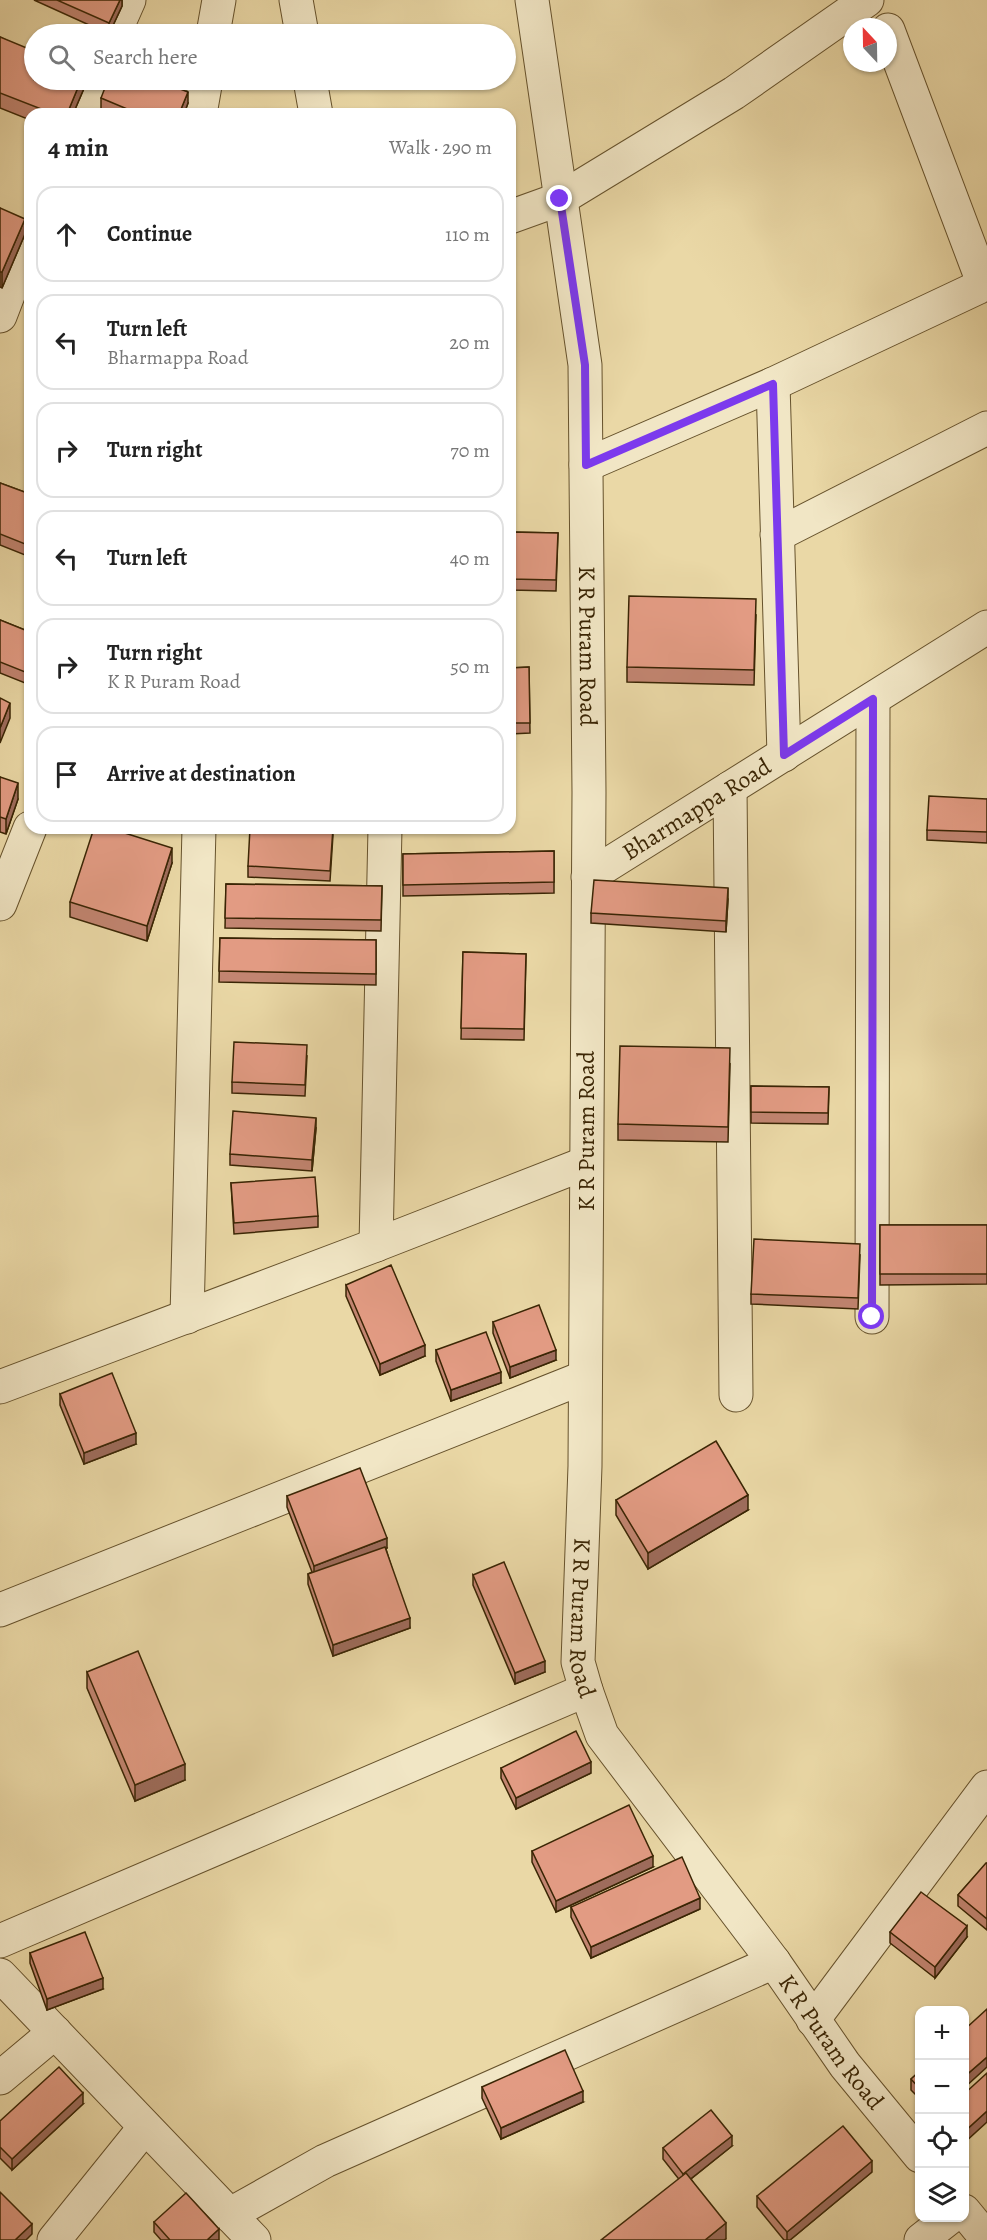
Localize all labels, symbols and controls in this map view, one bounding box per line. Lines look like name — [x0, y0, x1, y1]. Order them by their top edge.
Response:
north arrow — [843, 18, 897, 72]
search box — [24, 24, 516, 90]
icon: search — [45, 41, 78, 74]
text: Search here — [93, 42, 198, 72]
text: 4 min — [48, 130, 109, 165]
text: Walk · 290 m — [389, 134, 492, 161]
route end — [546, 185, 572, 211]
icon: ahead — [50, 218, 83, 251]
text: Continue — [107, 219, 192, 249]
text: 110 m — [445, 221, 490, 248]
text: Turn left — [107, 314, 187, 344]
icon: left — [50, 326, 83, 359]
text: 20 m — [449, 329, 490, 356]
text: Bharmappa Road — [107, 344, 249, 371]
icon: right — [50, 434, 83, 467]
text: Turn right — [107, 435, 203, 465]
text: 70 m — [450, 437, 490, 464]
icon: left — [50, 542, 83, 575]
text: Turn left — [107, 543, 187, 573]
text: 40 m — [450, 545, 490, 572]
street label: K R Puram Road — [571, 566, 604, 727]
text: Turn right — [107, 638, 203, 668]
icon: right — [50, 650, 83, 683]
text: 50 m — [450, 653, 490, 680]
text: K R Puram Road — [107, 668, 241, 695]
street label: Bharmappa Road — [616, 750, 777, 868]
icon: arrive — [50, 758, 83, 791]
text: Arrive at destination — [107, 759, 296, 789]
street label: K R Puram Road — [570, 1051, 602, 1211]
route start — [858, 1303, 884, 1329]
street label: K R Puram Road — [562, 1537, 603, 1702]
street label: K R Puram Road — [771, 1968, 891, 2116]
map controls — [915, 2006, 969, 2222]
button: + — [915, 2006, 969, 2060]
button: − — [915, 2060, 969, 2114]
button: locate — [915, 2114, 969, 2168]
button: layers — [915, 2168, 969, 2222]

